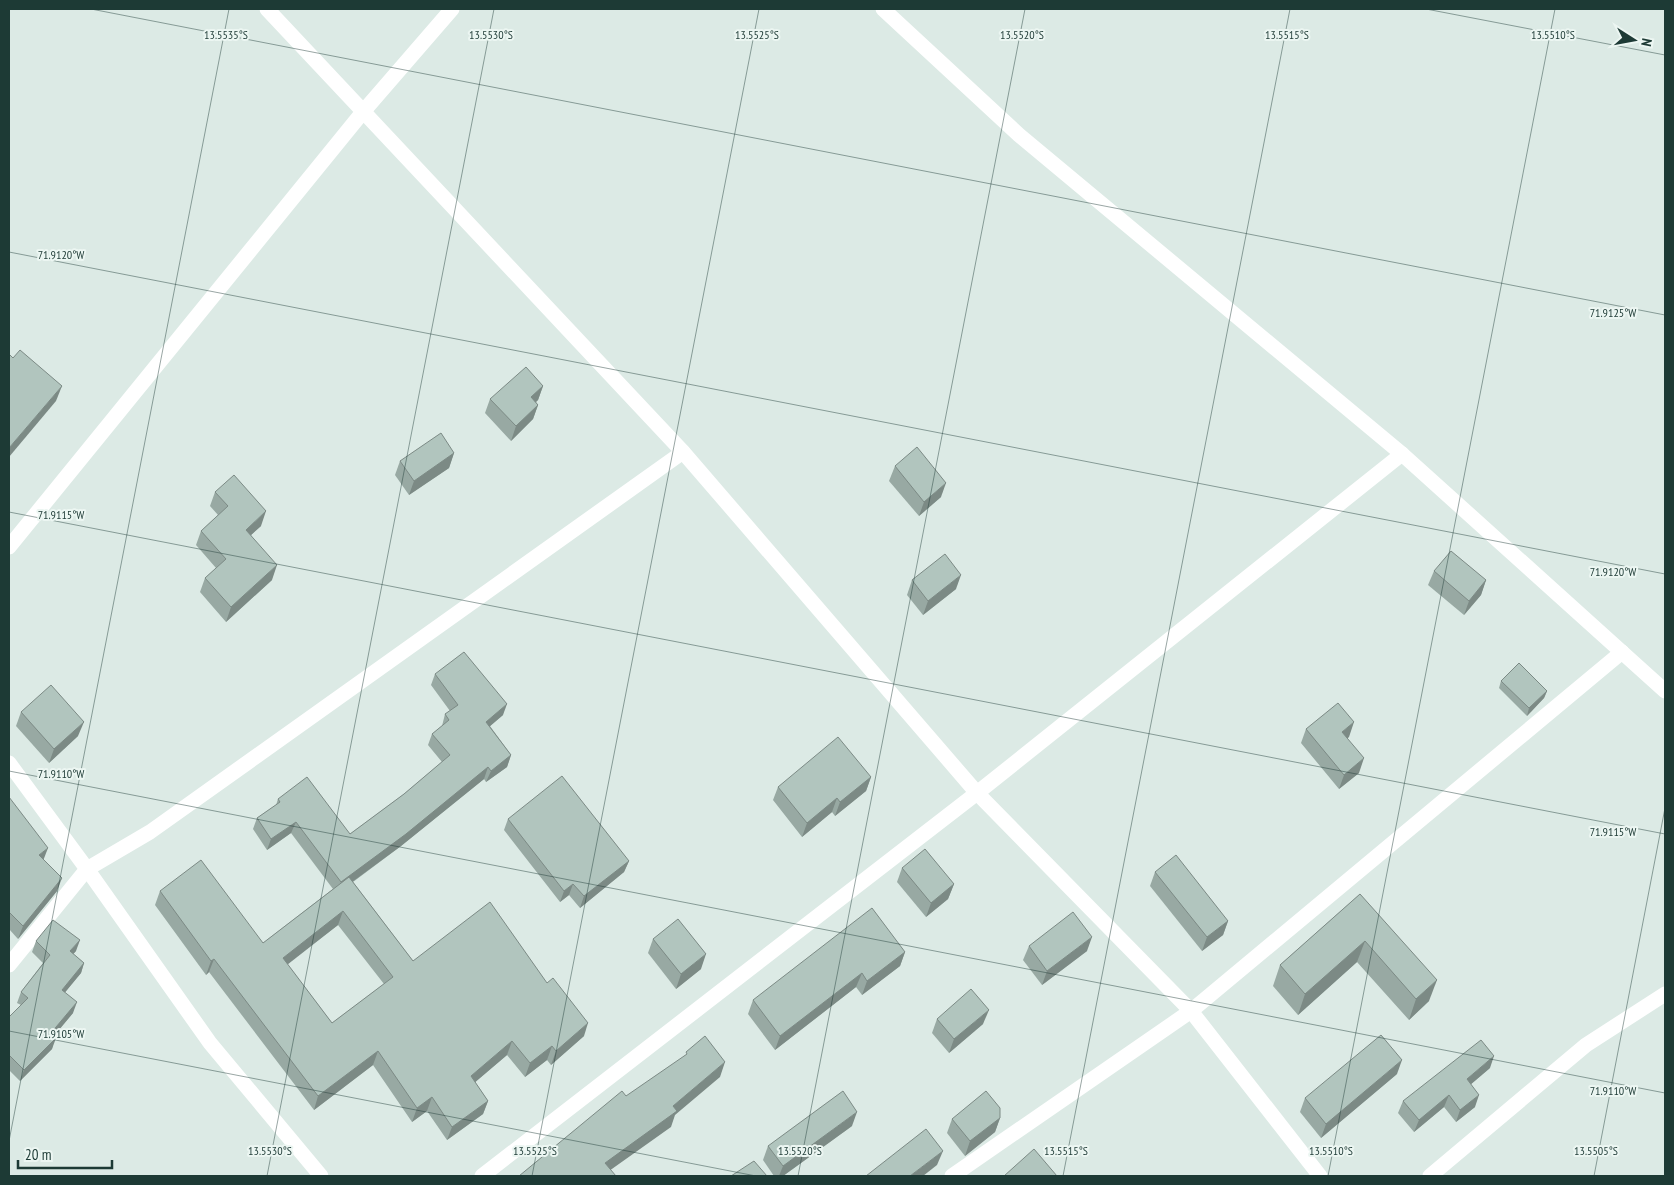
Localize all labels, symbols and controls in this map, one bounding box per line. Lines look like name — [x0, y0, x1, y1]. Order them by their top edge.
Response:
north arrow — [1609, 15, 1659, 65]
text: 13.5535°S — [204, 27, 248, 42]
text: 13.5530°S — [469, 27, 513, 42]
text: 13.5525°S — [735, 27, 779, 42]
text: 13.5520°S — [1000, 27, 1044, 42]
text: 13.5515°S — [1265, 27, 1309, 42]
text: 13.5510°S — [1531, 27, 1575, 42]
text: N — [1637, 37, 1656, 48]
text: 71.9120°W — [38, 247, 84, 262]
text: 71.9125°W — [1590, 305, 1636, 320]
text: 71.9115°W — [38, 507, 84, 522]
text: 71.9120°W — [1590, 564, 1636, 579]
text: 71.9110°W — [38, 766, 84, 781]
text: 71.9115°W — [1590, 824, 1636, 839]
text: 71.9105°W — [38, 1026, 84, 1041]
text: 71.9110°W — [1590, 1083, 1636, 1098]
scale bar — [18, 1138, 111, 1170]
text: 13.5530°S — [248, 1143, 292, 1158]
text: 13.5525°S — [513, 1143, 557, 1158]
text: 13.5520°S — [778, 1143, 822, 1158]
text: 13.5515°S — [1044, 1143, 1088, 1158]
text: 13.5510°S — [1309, 1143, 1353, 1158]
text: 13.5505°S — [1574, 1143, 1618, 1158]
text: 20 m — [25, 1145, 51, 1164]

